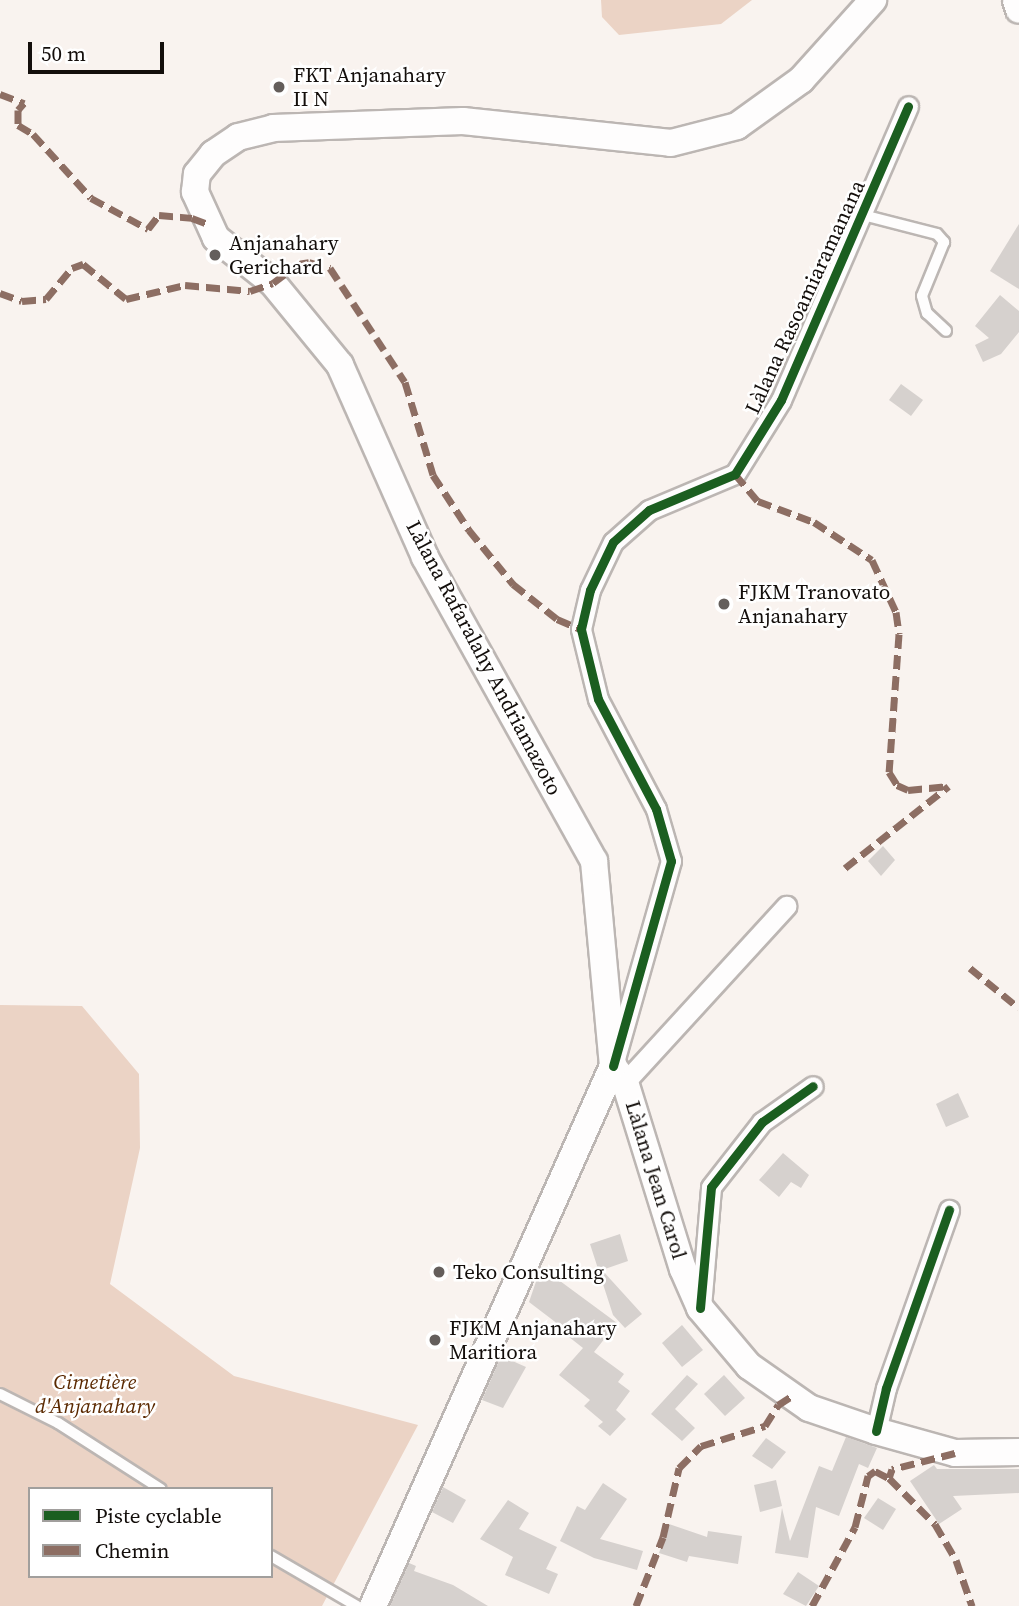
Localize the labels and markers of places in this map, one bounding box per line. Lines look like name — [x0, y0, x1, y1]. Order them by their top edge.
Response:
place label: FKT Anjanahary II N — [293, 62, 446, 112]
marker: FKT Anjanahary II N — [271, 79, 287, 95]
place label: Anjanahary Gerichard — [229, 230, 339, 280]
marker: Anjanahary Gerichard — [207, 247, 223, 263]
place label: FJKM Tranovato Anjanahary — [738, 579, 891, 629]
marker: FJKM Tranovato Anjanahary — [716, 596, 732, 612]
place label: Teko Consulting — [453, 1259, 604, 1285]
marker: Teko Consulting — [431, 1264, 447, 1280]
place label: FJKM Anjanahary Maritiora — [449, 1315, 616, 1365]
marker: FJKM Anjanahary Maritiora — [427, 1332, 443, 1348]

